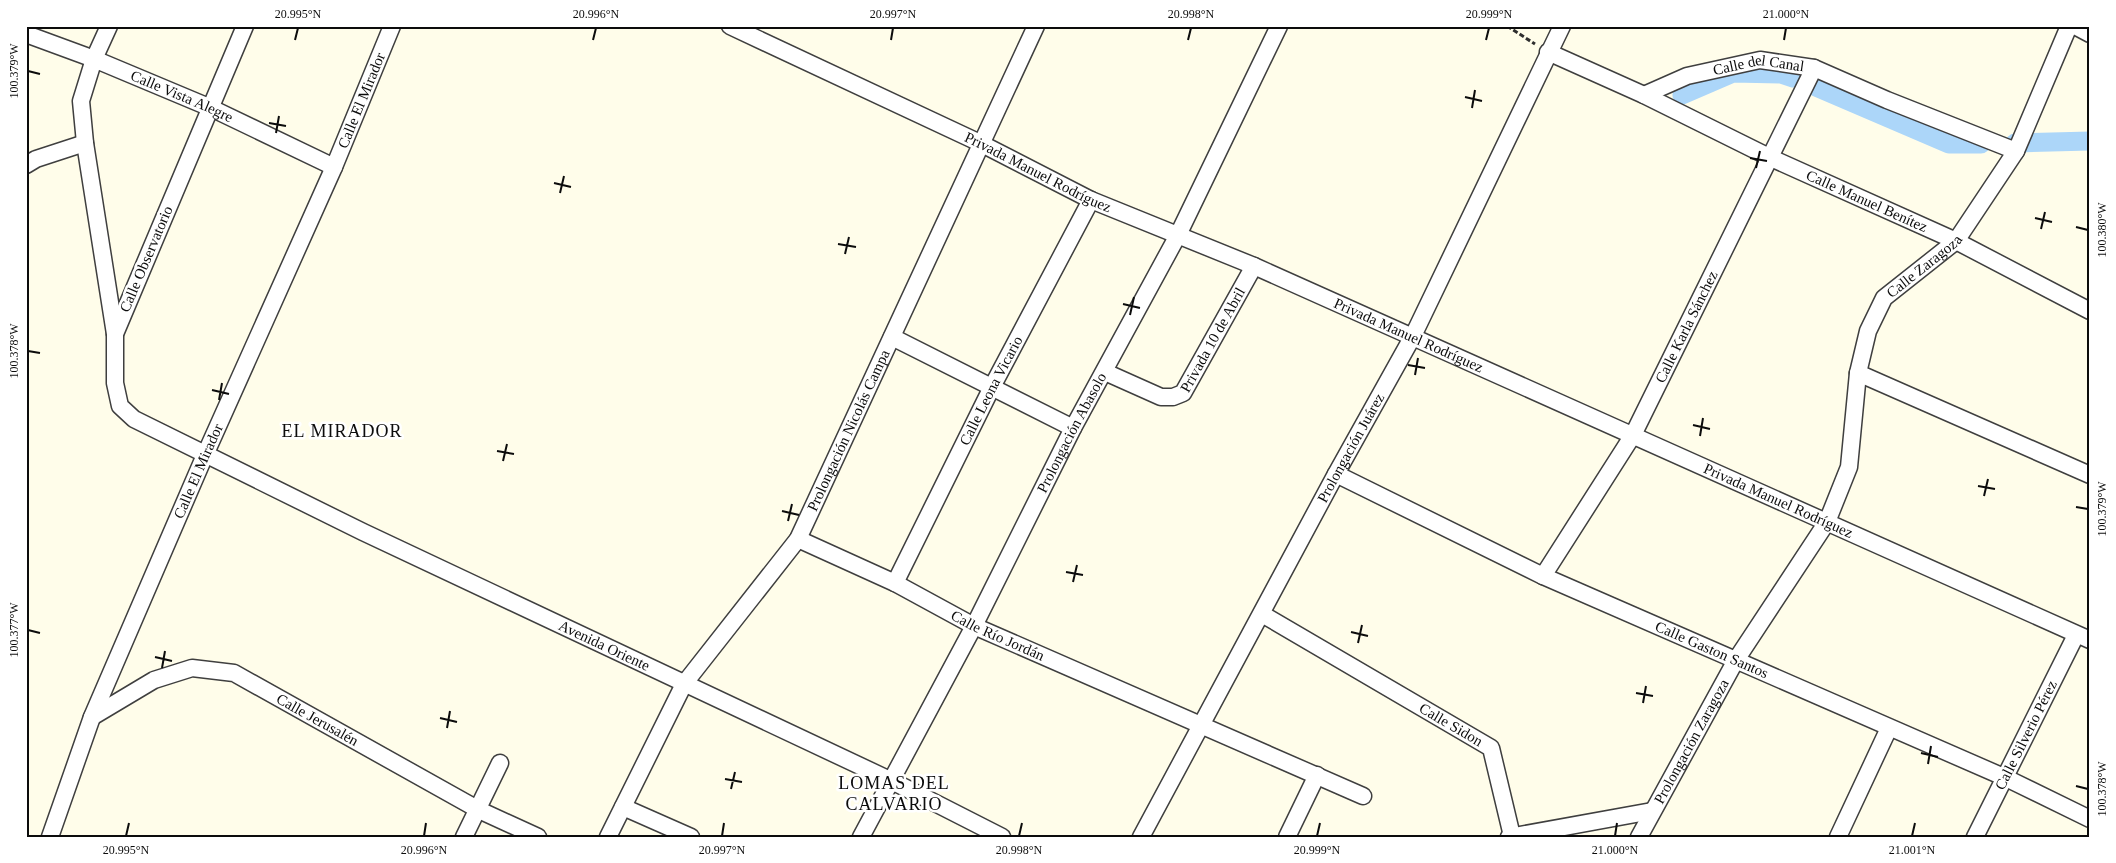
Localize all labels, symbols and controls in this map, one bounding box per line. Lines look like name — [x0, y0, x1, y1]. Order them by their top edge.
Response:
text: 20.995°N — [275, 7, 322, 21]
text: 20.996°N — [573, 7, 620, 21]
text: 20.997°N — [870, 7, 917, 21]
text: 20.998°N — [1168, 7, 1215, 21]
text: 20.999°N — [1466, 7, 1513, 21]
text: 21.000°N — [1763, 7, 1810, 21]
text: 100.379°W — [7, 43, 21, 99]
street label: Calle El Mirador — [335, 50, 388, 151]
street label: Calle del Canal — [1711, 52, 1805, 78]
street label: Calle Vista Alegre — [128, 67, 236, 126]
street label: Privada Manuel Rodríguez — [962, 129, 1114, 215]
street label: Calle Manuel Benítez — [1804, 167, 1930, 235]
text: 100.380°W — [2095, 202, 2109, 258]
street label: Calle Observatorio — [116, 204, 176, 314]
street label: Calle Zaragoza — [1883, 232, 1966, 301]
street label: Calle Karla Sánchez — [1652, 268, 1721, 385]
street label: Privada 10 de Abril — [1177, 285, 1248, 395]
street label: Privada Manuel Rodríguez — [1331, 295, 1486, 376]
text: 100.378°W — [7, 323, 21, 379]
street label: Calle Leona Vicario — [956, 333, 1026, 448]
street label: Prolongación Nicolás Campa — [804, 347, 893, 514]
street label: Prolongación Abasolo — [1034, 370, 1110, 495]
street label: Prolongación Juárez — [1314, 390, 1387, 505]
street label: Calle El Mirador — [171, 421, 226, 521]
district label: EL MIRADOR — [282, 421, 402, 441]
street label: Privada Manuel Rodríguez — [1701, 460, 1856, 541]
text: 100.379°W — [2095, 481, 2109, 537]
text: 100.377°W — [7, 602, 21, 658]
street label: Calle Río Jordán — [948, 607, 1047, 664]
street label: Avenida Oriente — [556, 617, 653, 674]
street label: Calle Gaston Santos — [1653, 618, 1771, 681]
street label: Prolongación Zaragoza — [1651, 676, 1732, 806]
street label: Calle Silverio Pérez — [1992, 677, 2060, 792]
street label: Calle Jerusalén — [274, 690, 362, 749]
street label: Calle Sidon — [1417, 700, 1486, 750]
text: 100.378°W — [2095, 761, 2109, 817]
district label: LOMAS DEL CALVARIO — [838, 773, 950, 814]
text: 20.995°N — [103, 843, 150, 857]
text: 20.996°N — [401, 843, 448, 857]
text: 20.997°N — [699, 843, 746, 857]
text: 20.998°N — [996, 843, 1043, 857]
text: 20.999°N — [1294, 843, 1341, 857]
text: 21.000°N — [1592, 843, 1639, 857]
text: 21.001°N — [1889, 843, 1936, 857]

